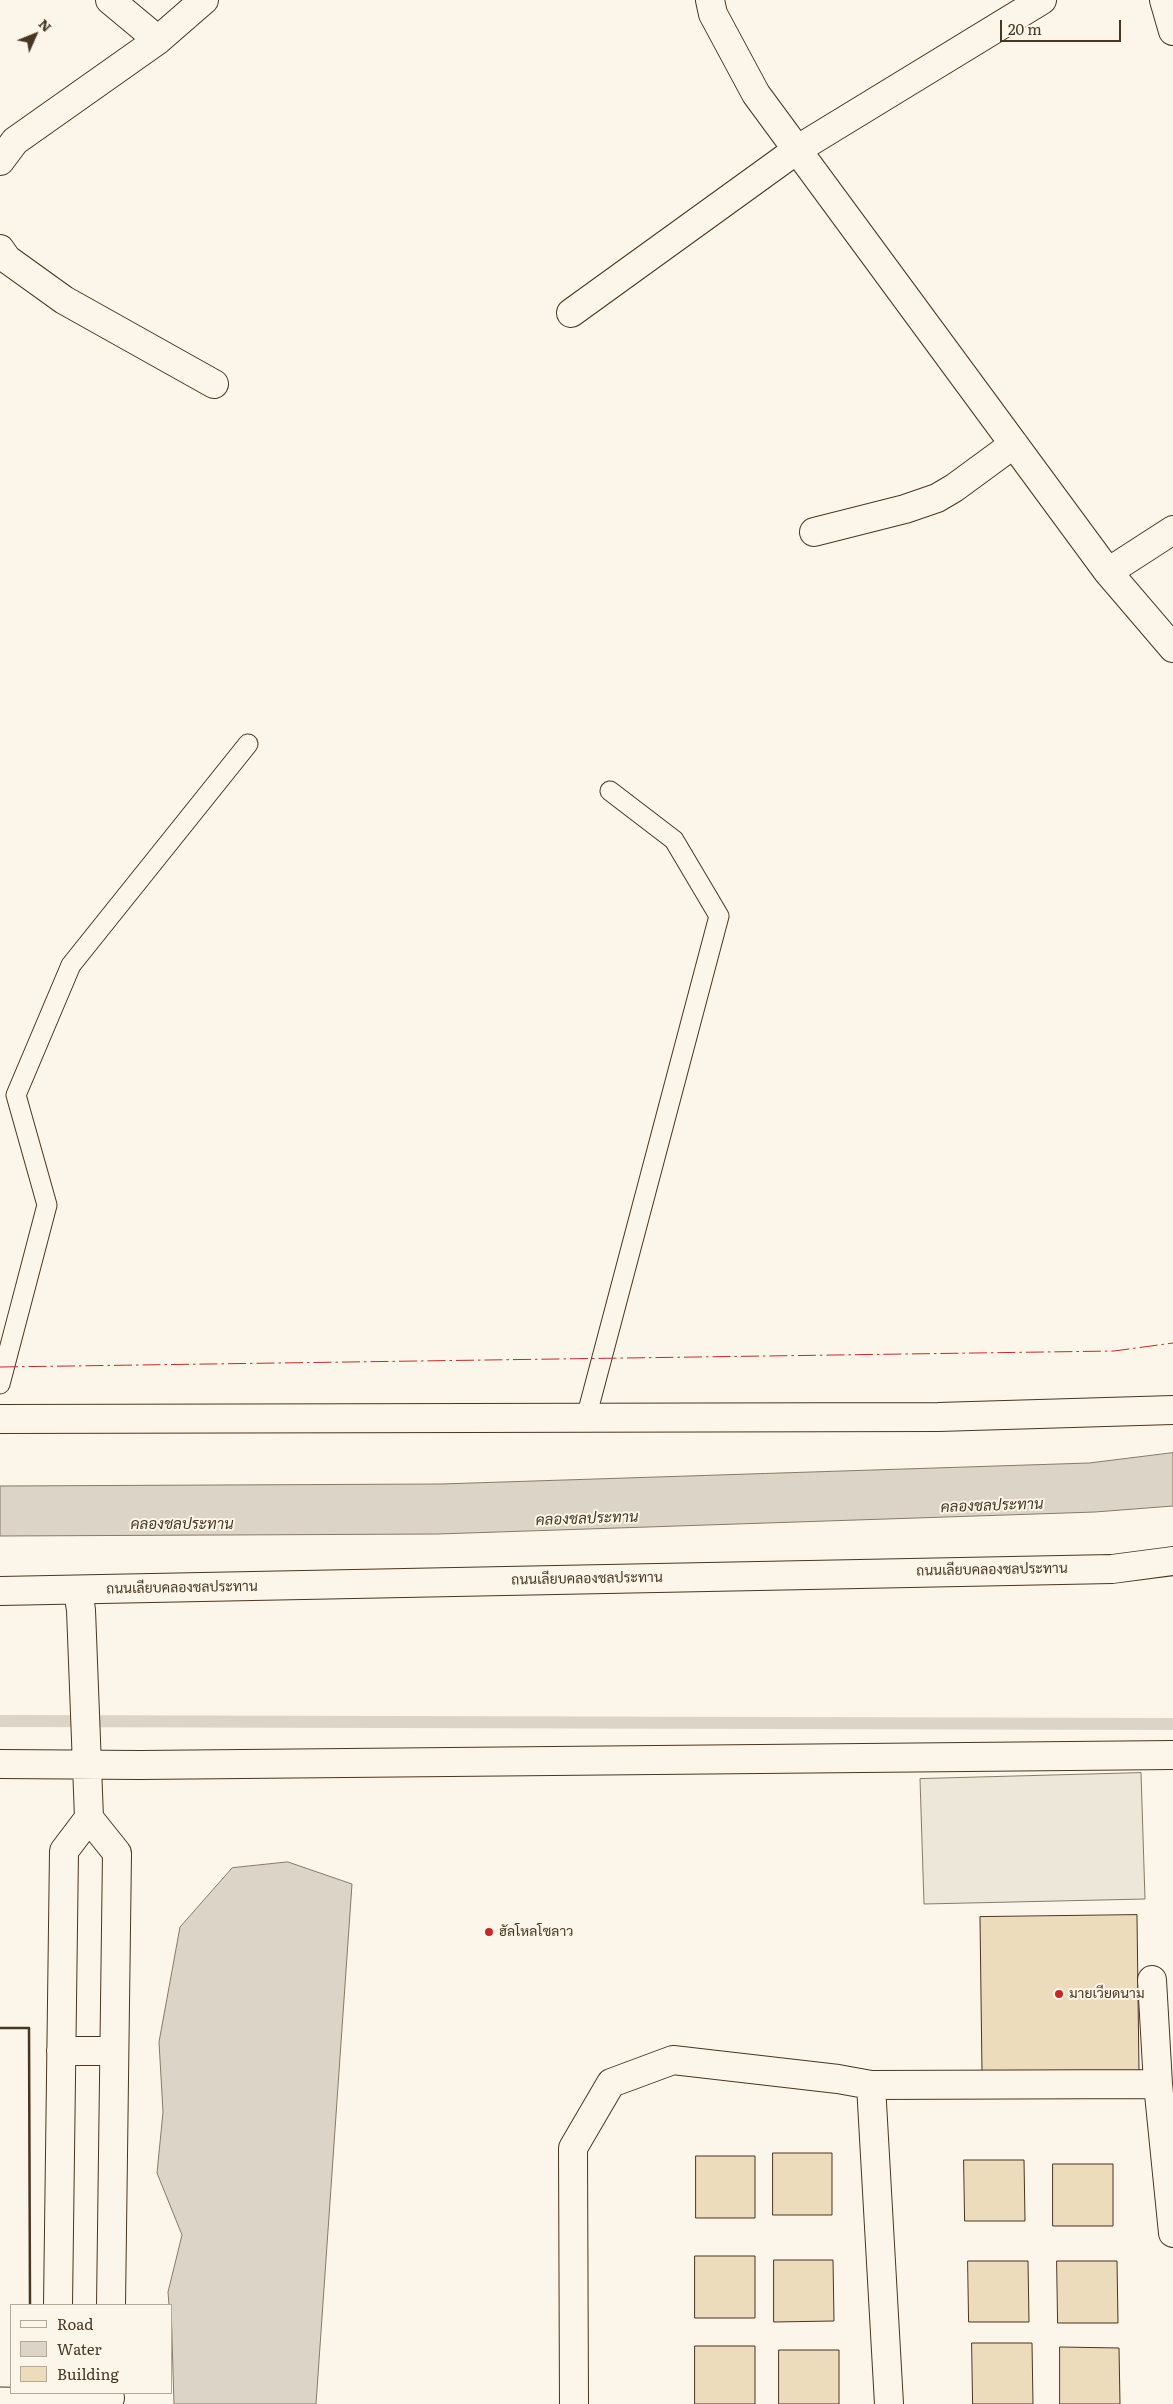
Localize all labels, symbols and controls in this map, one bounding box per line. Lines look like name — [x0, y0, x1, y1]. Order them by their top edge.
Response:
north arrow — [10, 10, 60, 60]
scale bar — [1003, 10, 1124, 42]
text: N — [35, 13, 57, 36]
text: 20 m — [1008, 17, 1042, 40]
water label: คลองชลประทาน — [940, 1495, 1044, 1517]
water label: คลองชลประทาน — [535, 1508, 639, 1530]
water label: คลองชลประทาน — [131, 1516, 233, 1534]
street label: ถนนเลียบคลองชลประทาน — [916, 1560, 1068, 1580]
street label: ถนนเลียบคลองชลประทาน — [511, 1569, 663, 1589]
street label: ถนนเลียบคลองชลประทาน — [106, 1578, 258, 1598]
place label: ฮัลโหลโซลาว — [499, 1924, 573, 1940]
marker: ฮัลโหลโซลาว — [483, 1926, 495, 1938]
place label: มายเวียดนาม — [1069, 1986, 1145, 2002]
marker: มายเวียดนาม — [1053, 1988, 1065, 2000]
legend — [10, 2304, 172, 2394]
text: Road — [57, 2312, 93, 2335]
text: Water — [57, 2337, 102, 2360]
text: Building — [57, 2362, 119, 2385]

